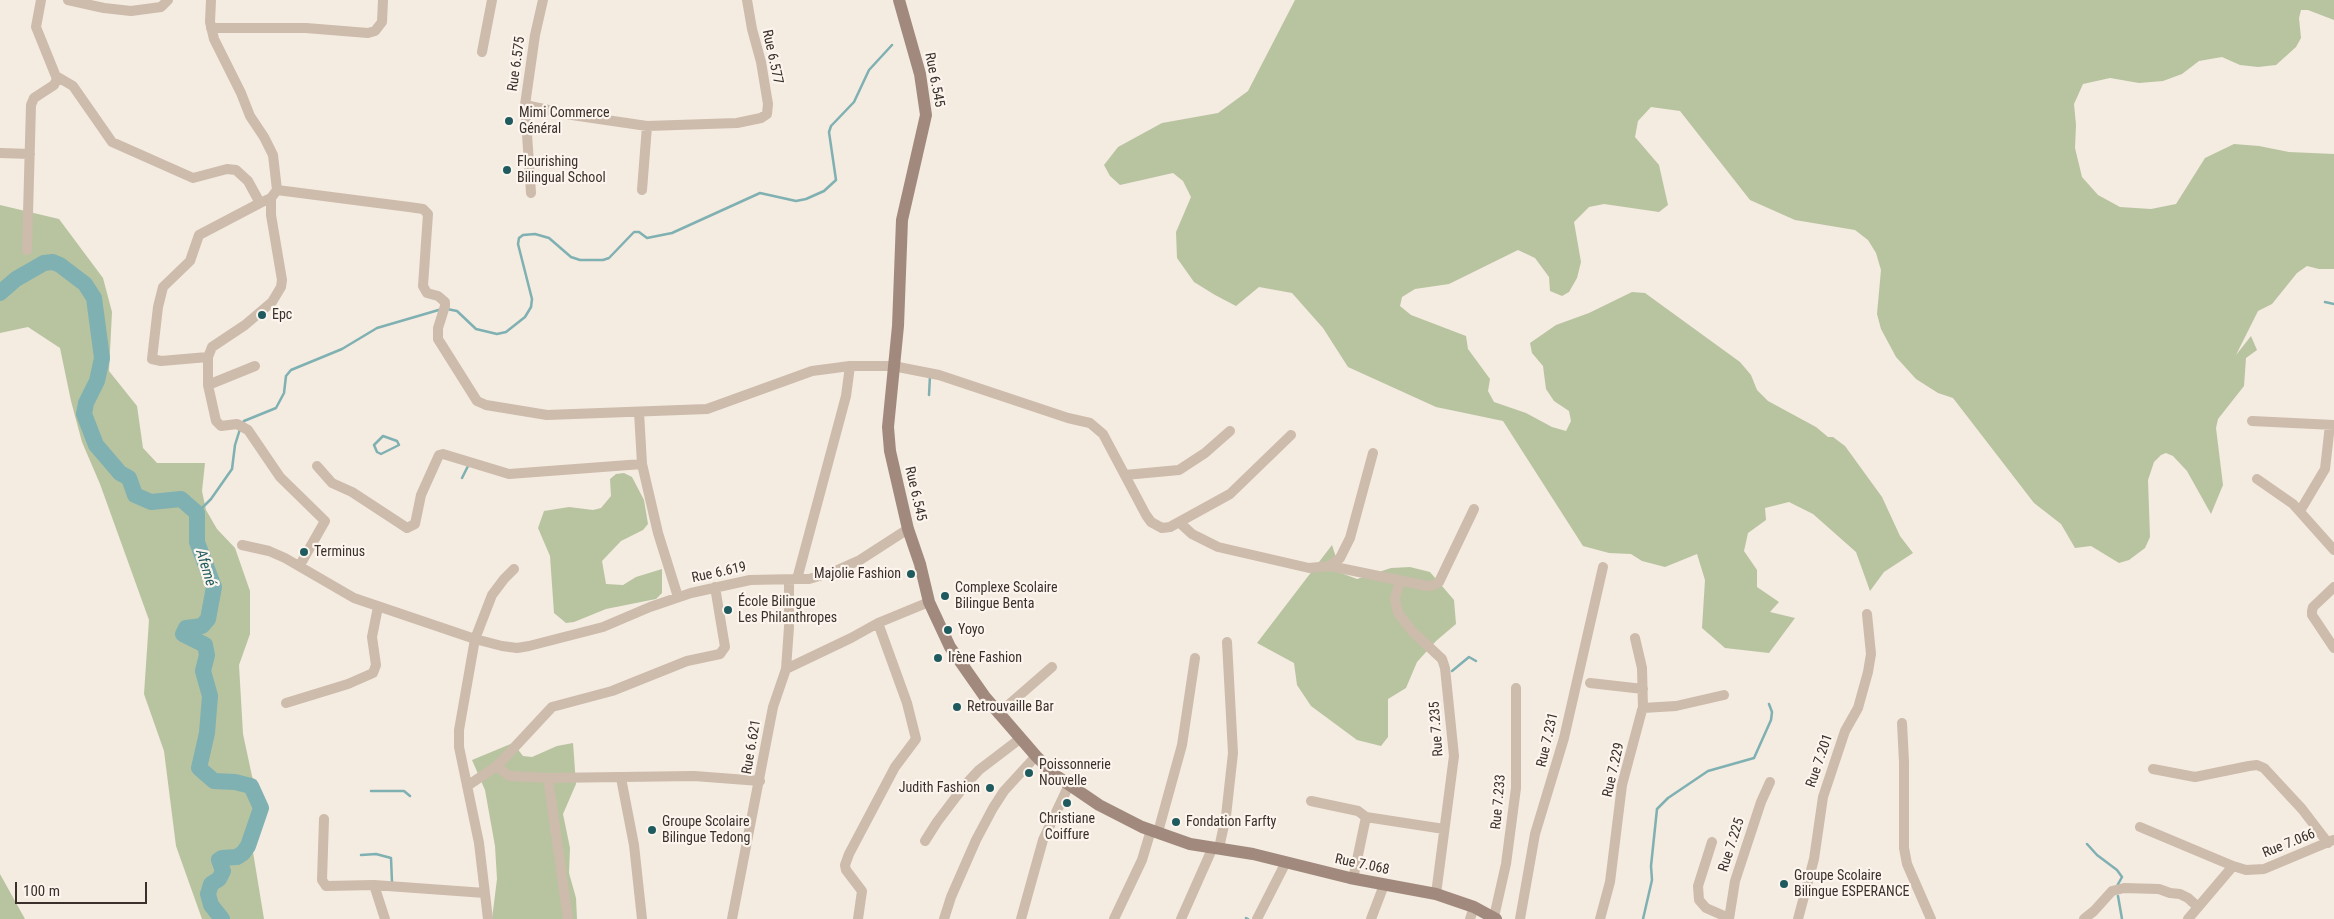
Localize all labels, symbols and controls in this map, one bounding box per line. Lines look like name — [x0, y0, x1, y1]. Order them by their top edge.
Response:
street label: Rue 6.577 — [758, 28, 786, 86]
street label: Rue 6.575 — [505, 35, 529, 93]
street label: Rue 6.545 — [920, 51, 948, 109]
place label: Mimi Commerce Général — [519, 105, 610, 138]
marker: Mimi Commerce Général — [503, 115, 515, 127]
place label: Flourishing Bilingual School — [517, 154, 606, 186]
marker: Flourishing Bilingual School — [501, 164, 513, 176]
place label: Epc — [272, 307, 292, 323]
marker: Epc — [256, 309, 268, 321]
street label: Rue 6.545 — [901, 465, 929, 523]
place label: Terminus — [314, 544, 365, 560]
marker: Terminus — [298, 546, 310, 558]
water label: Afemé — [191, 547, 219, 589]
street label: Rue 6.619 — [690, 559, 748, 587]
place label: Majolie Fashion — [814, 566, 901, 582]
marker: Majolie Fashion — [905, 568, 917, 580]
place label: Complexe Scolaire Bilingue Benta — [955, 580, 1058, 612]
marker: Complexe Scolaire Bilingue Benta — [939, 590, 951, 602]
place label: École Bilingue Les Philanthropes — [738, 594, 837, 626]
marker: École Bilingue Les Philanthropes — [722, 604, 734, 616]
place label: Yoyo — [958, 622, 985, 638]
marker: Yoyo — [942, 624, 954, 636]
place label: Irène Fashion — [948, 650, 1022, 666]
marker: Irène Fashion — [932, 652, 944, 664]
place label: Retrouvaille Bar — [967, 699, 1054, 715]
marker: Retrouvaille Bar — [951, 701, 963, 713]
street label: Rue 7.235 — [1427, 701, 1447, 757]
street label: Rue 7.231 — [1534, 711, 1562, 769]
street label: Rue 6.621 — [739, 718, 765, 776]
street label: Rue 7.201 — [1803, 732, 1837, 790]
street label: Rue 7.229 — [1600, 741, 1628, 799]
place label: Poissonnerie Nouvelle — [1039, 757, 1111, 790]
marker: Poissonnerie Nouvelle — [1023, 767, 1035, 779]
street label: Rue 7.233 — [1488, 774, 1510, 830]
place label: Judith Fashion — [899, 780, 980, 796]
marker: Judith Fashion — [984, 782, 996, 794]
marker: Christiane Coiffure — [1061, 797, 1073, 809]
place label: Christiane Coiffure — [1039, 811, 1095, 844]
place label: Groupe Scolaire Bilingue Tedong — [662, 814, 750, 846]
place label: Fondation Farfty — [1186, 814, 1276, 830]
marker: Fondation Farfty — [1170, 816, 1182, 828]
street label: Rue 7.225 — [1715, 816, 1749, 874]
marker: Groupe Scolaire Bilingue Tedong — [646, 824, 658, 836]
street label: Rue 7.066 — [2260, 826, 2318, 862]
street label: Rue 7.068 — [1333, 851, 1391, 879]
place label: Groupe Scolaire Bilingue ESPERANCE — [1794, 868, 1910, 900]
scale bar — [18, 872, 150, 904]
marker: Groupe Scolaire Bilingue ESPERANCE — [1778, 878, 1790, 890]
text: 100 m — [23, 882, 60, 900]

